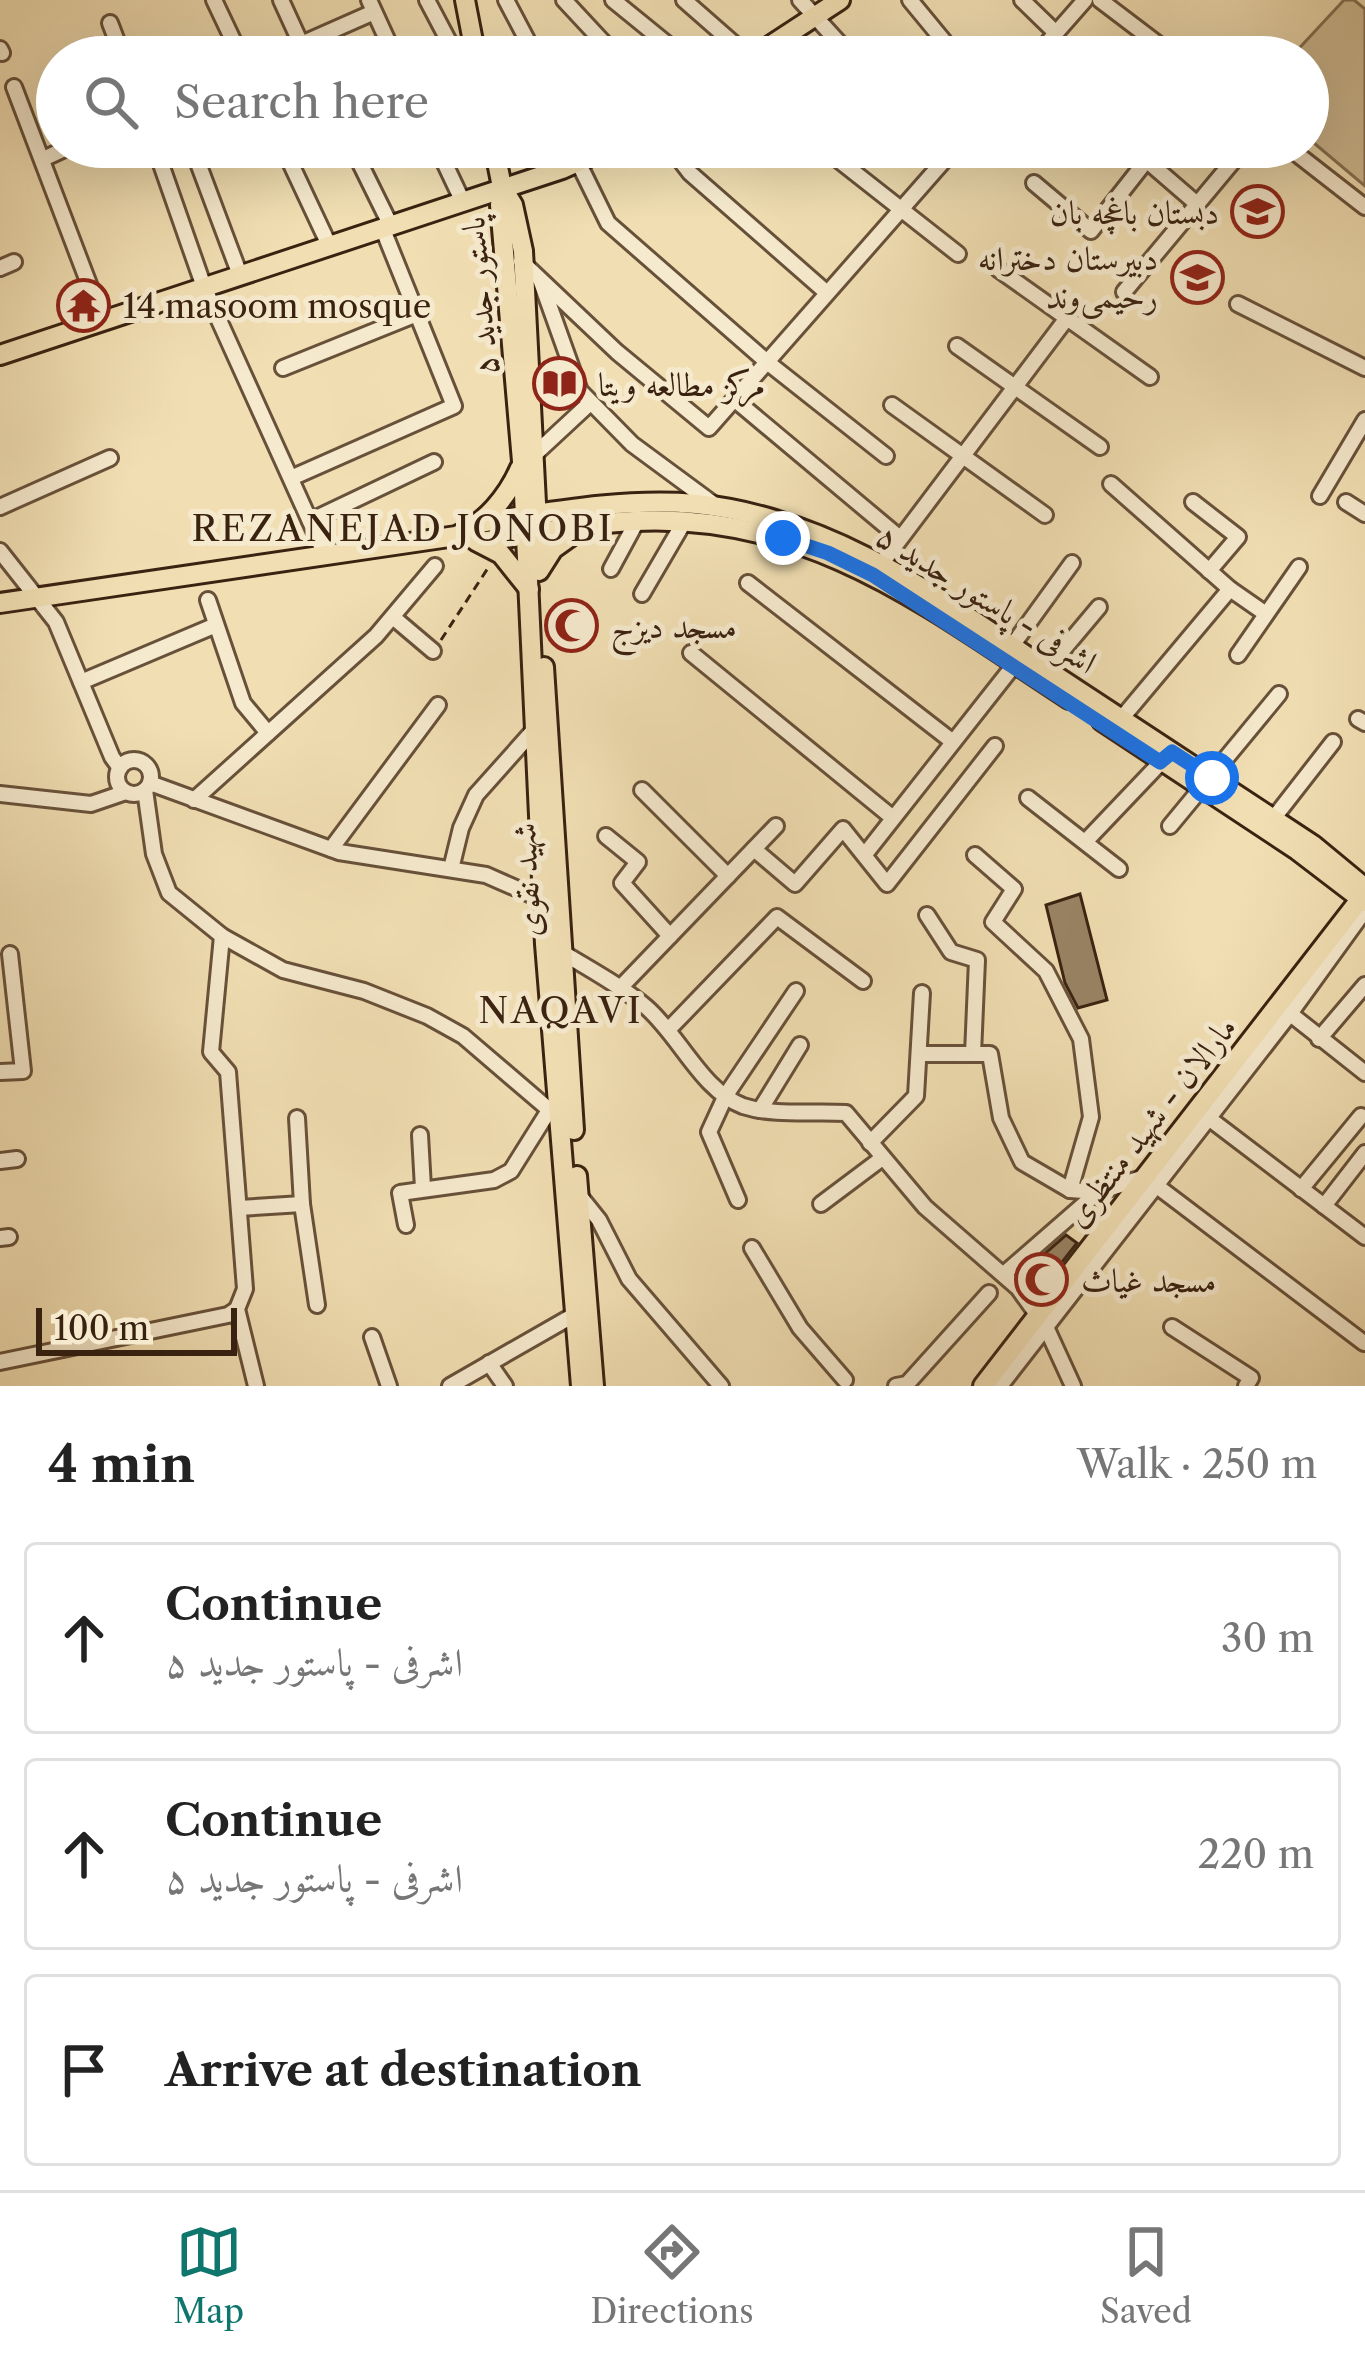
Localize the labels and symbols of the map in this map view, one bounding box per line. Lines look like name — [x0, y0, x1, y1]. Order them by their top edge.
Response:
school or university icon: دبستان باغچه بان — [1230, 184, 1286, 240]
place label: دبستان باغچه بان — [1050, 192, 1219, 235]
street label: پاستور جدید ۵ — [452, 213, 511, 377]
place label: دبیرستان دخترانه رحیمی‌وند — [978, 238, 1158, 320]
school or university icon: دبیرستان دخترانه رحیمی‌وند — [1169, 249, 1225, 305]
temple icon: 14 masoom mosque — [56, 278, 112, 334]
place label: 14 masoom mosque — [123, 286, 431, 327]
library icon: مرکز مطالعه ویتا — [531, 356, 587, 412]
place label: مرکز مطالعه ویتا — [598, 364, 765, 408]
district label: REZANEJAD JONOBI — [192, 506, 614, 550]
route end — [756, 511, 810, 565]
street label: اشرفی - پاستور جدید ۵ — [867, 514, 1104, 686]
mosque icon: مسجد دیزج — [544, 598, 600, 654]
place label: مسجد دیزج — [611, 606, 737, 656]
route start — [1185, 751, 1239, 805]
street label: شهید نقوی — [503, 822, 551, 938]
district label: NAQAVI — [478, 988, 644, 1032]
street label: مارالان - شهید منتظری — [1055, 1008, 1246, 1235]
mosque icon: مسجد غیاث — [1014, 1252, 1070, 1308]
place label: مسجد غیاث — [1081, 1260, 1216, 1301]
scale bar — [36, 1302, 237, 1355]

